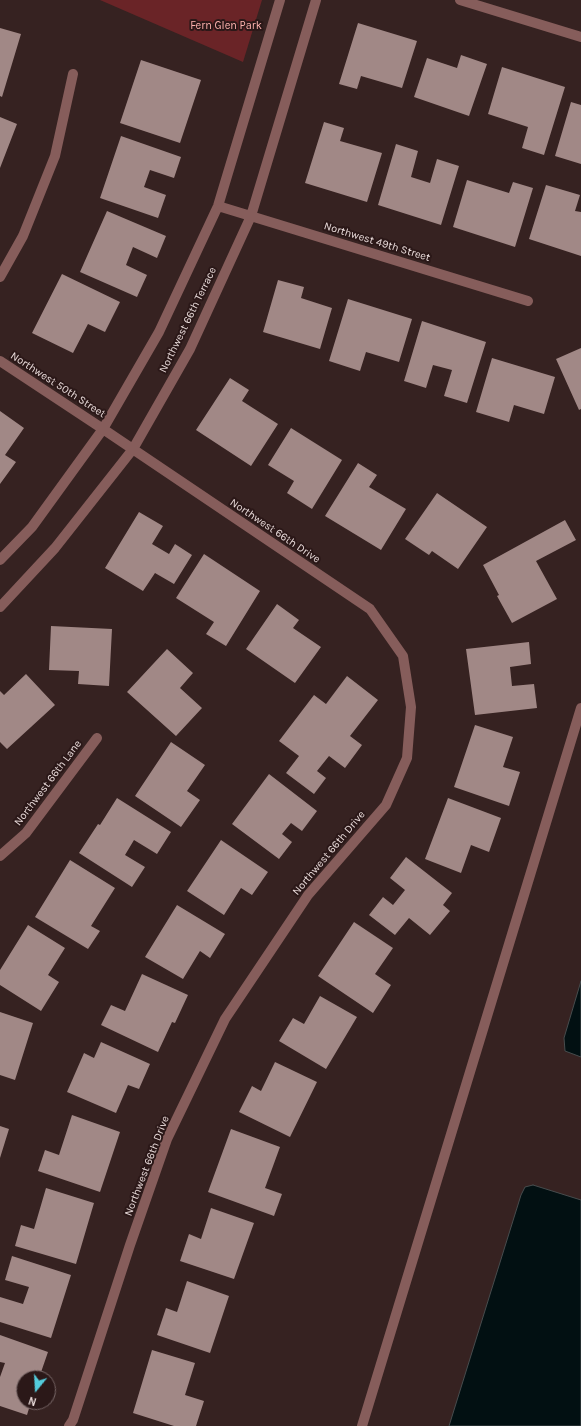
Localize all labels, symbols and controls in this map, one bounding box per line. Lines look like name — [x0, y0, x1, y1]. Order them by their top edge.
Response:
park label: Fern Glen Park — [190, 19, 262, 33]
street label: Northwest 49th Street — [322, 220, 432, 264]
street label: Northwest 66th Terrace — [157, 265, 219, 375]
street label: Northwest 50th Street — [8, 349, 108, 421]
street label: Northwest 66th Drive — [227, 496, 323, 566]
street label: Northwest 66th Lane — [11, 738, 85, 828]
street label: Northwest 66th Drive — [290, 808, 368, 898]
street label: Northwest 66th Drive — [122, 1114, 172, 1218]
north arrow — [16, 1370, 56, 1410]
text: N — [27, 1394, 38, 1408]

